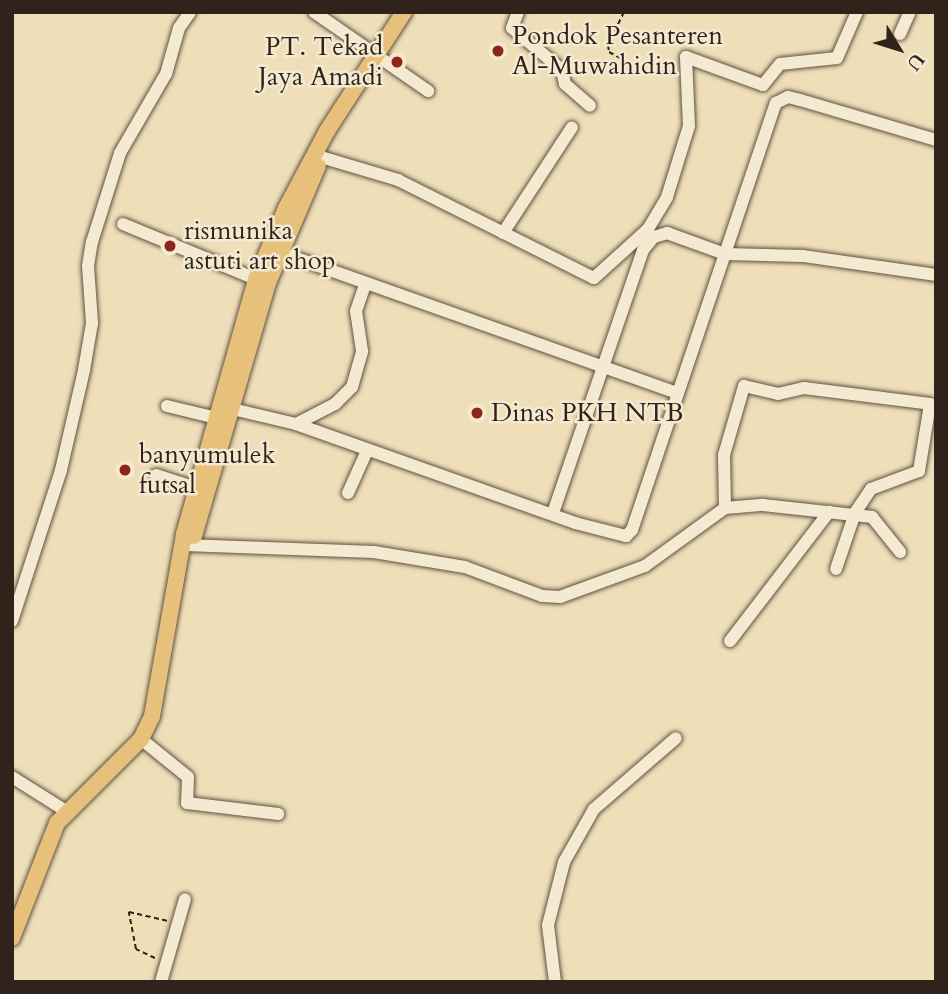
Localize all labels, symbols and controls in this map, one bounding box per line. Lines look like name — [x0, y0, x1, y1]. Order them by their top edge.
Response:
north arrow — [864, 14, 934, 84]
place label: Pondok Pesanteren Al-Muwahidin — [512, 20, 723, 82]
place label: PT. Tekad Jaya Amadi — [258, 31, 383, 92]
marker: Pondok Pesanteren Al-Muwahidin — [490, 43, 506, 59]
text: U — [901, 48, 931, 76]
marker: PT. Tekad Jaya Amadi — [389, 54, 405, 70]
place label: rismunika astuti art shop — [184, 215, 336, 276]
marker: rismunika astuti art shop — [162, 238, 178, 254]
place label: Dinas PKH NTB — [491, 397, 683, 429]
marker: Dinas PKH NTB — [469, 405, 485, 421]
place label: banyumulek futsal — [139, 439, 276, 500]
marker: banyumulek futsal — [117, 462, 133, 478]

